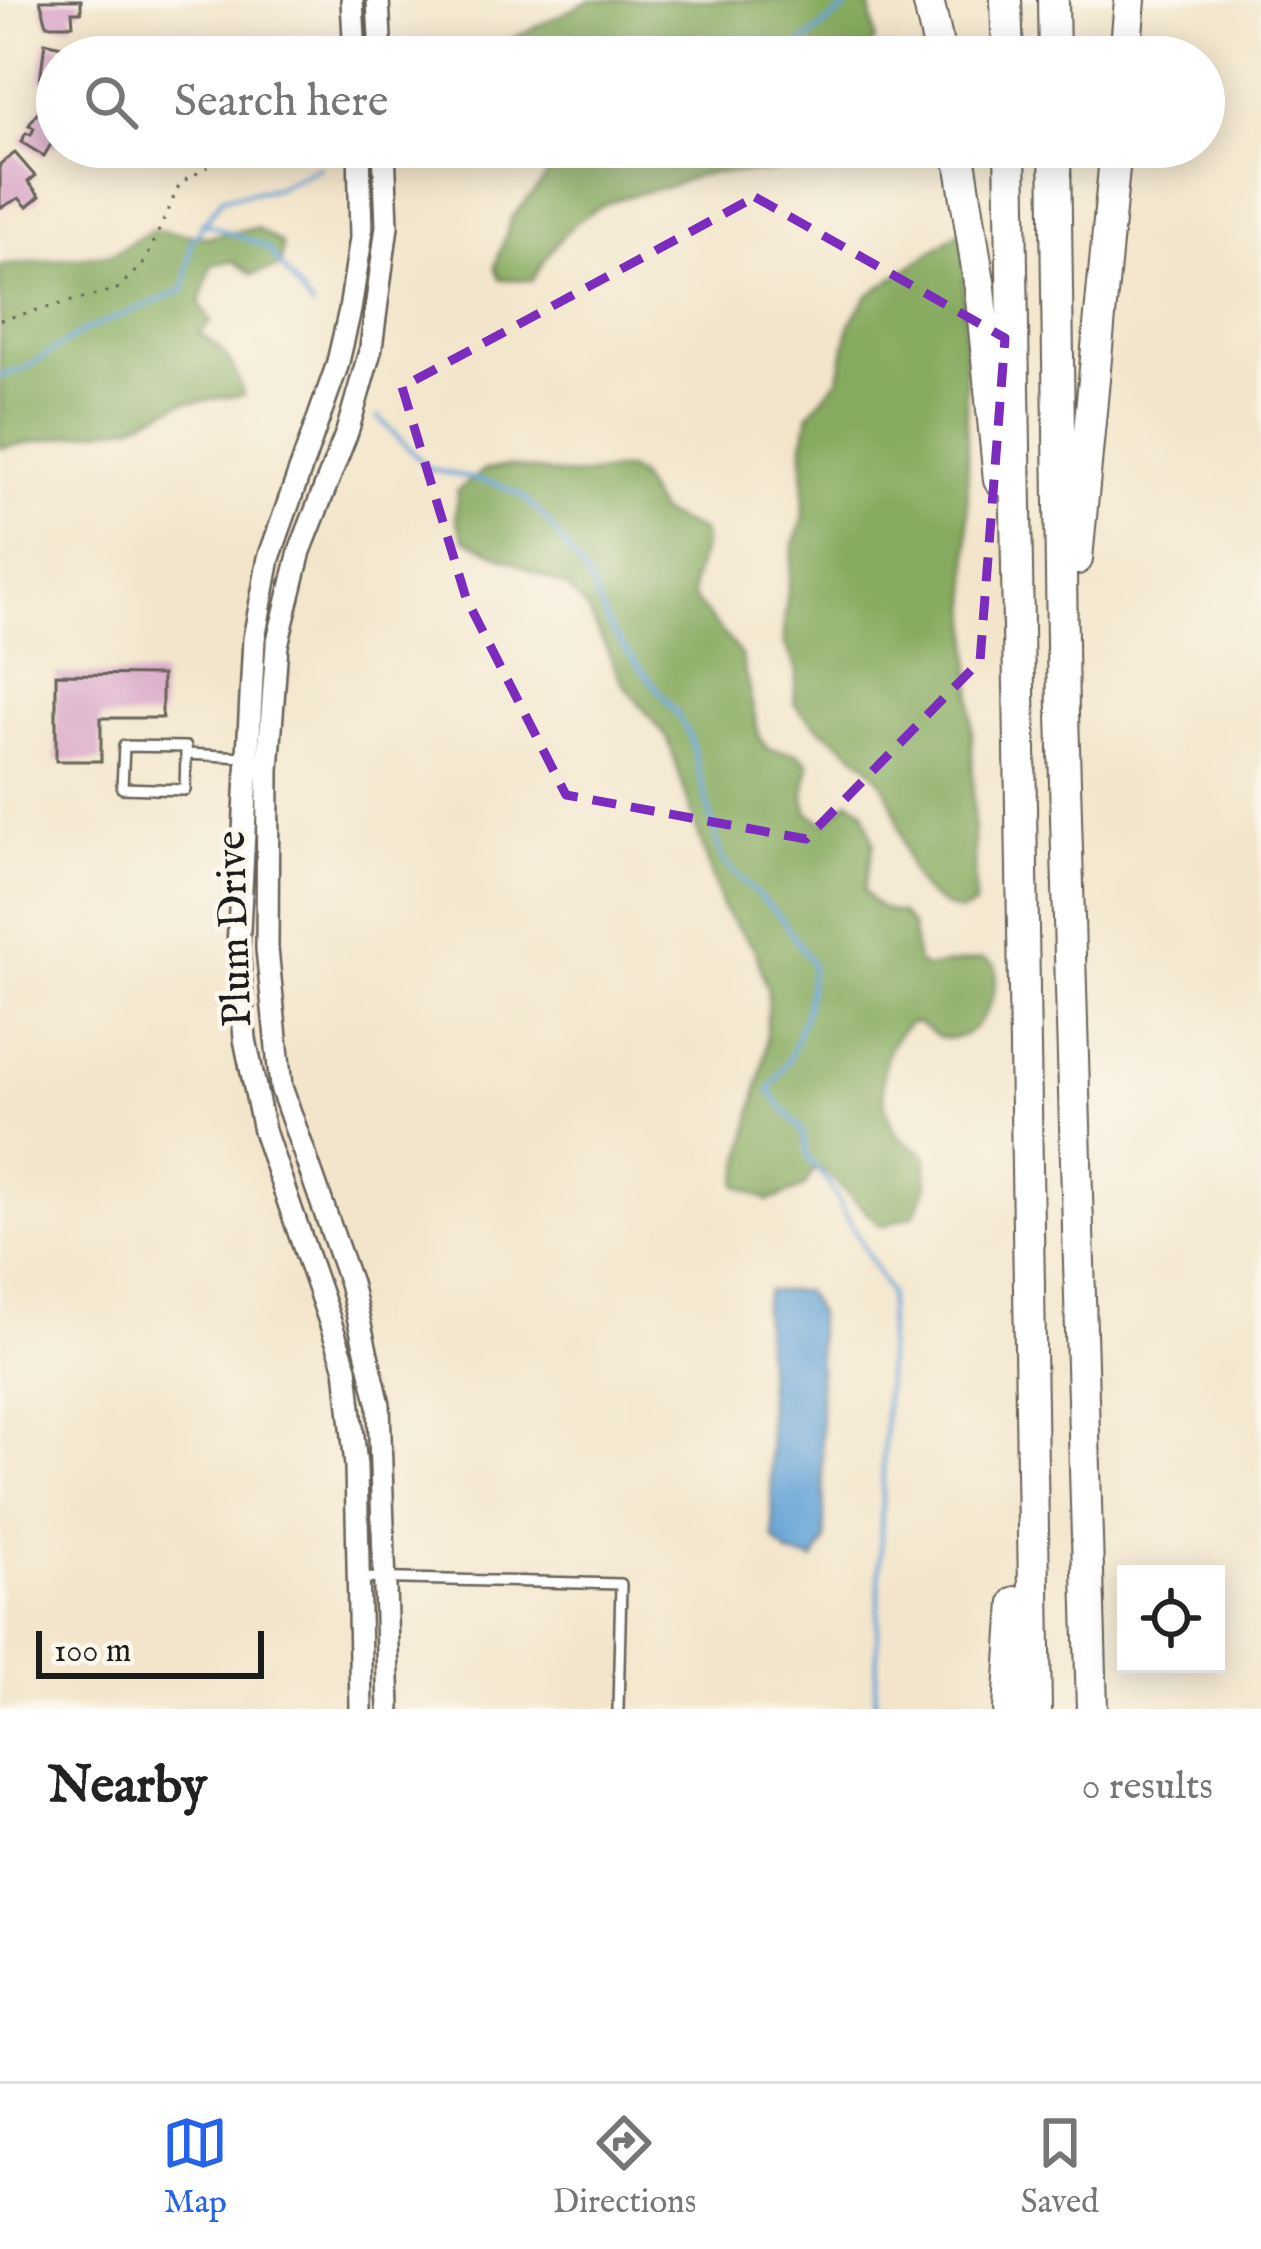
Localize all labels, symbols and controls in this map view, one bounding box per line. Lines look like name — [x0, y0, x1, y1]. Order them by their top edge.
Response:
search box — [36, 36, 1225, 168]
icon: search — [78, 69, 144, 135]
text: Search here — [174, 74, 388, 131]
street label: Plum Drive — [206, 830, 265, 1028]
map controls — [1117, 1565, 1225, 1673]
button: locate — [1117, 1565, 1225, 1673]
scale bar — [36, 1625, 264, 1678]
text: 100 m — [54, 1631, 131, 1673]
text: Nearby — [48, 1755, 207, 1820]
text: 0 results — [1081, 1763, 1213, 1812]
tab: Map — [162, 2110, 228, 2224]
tab: Directions — [553, 2110, 696, 2224]
tab: Saved — [1021, 2110, 1099, 2224]

